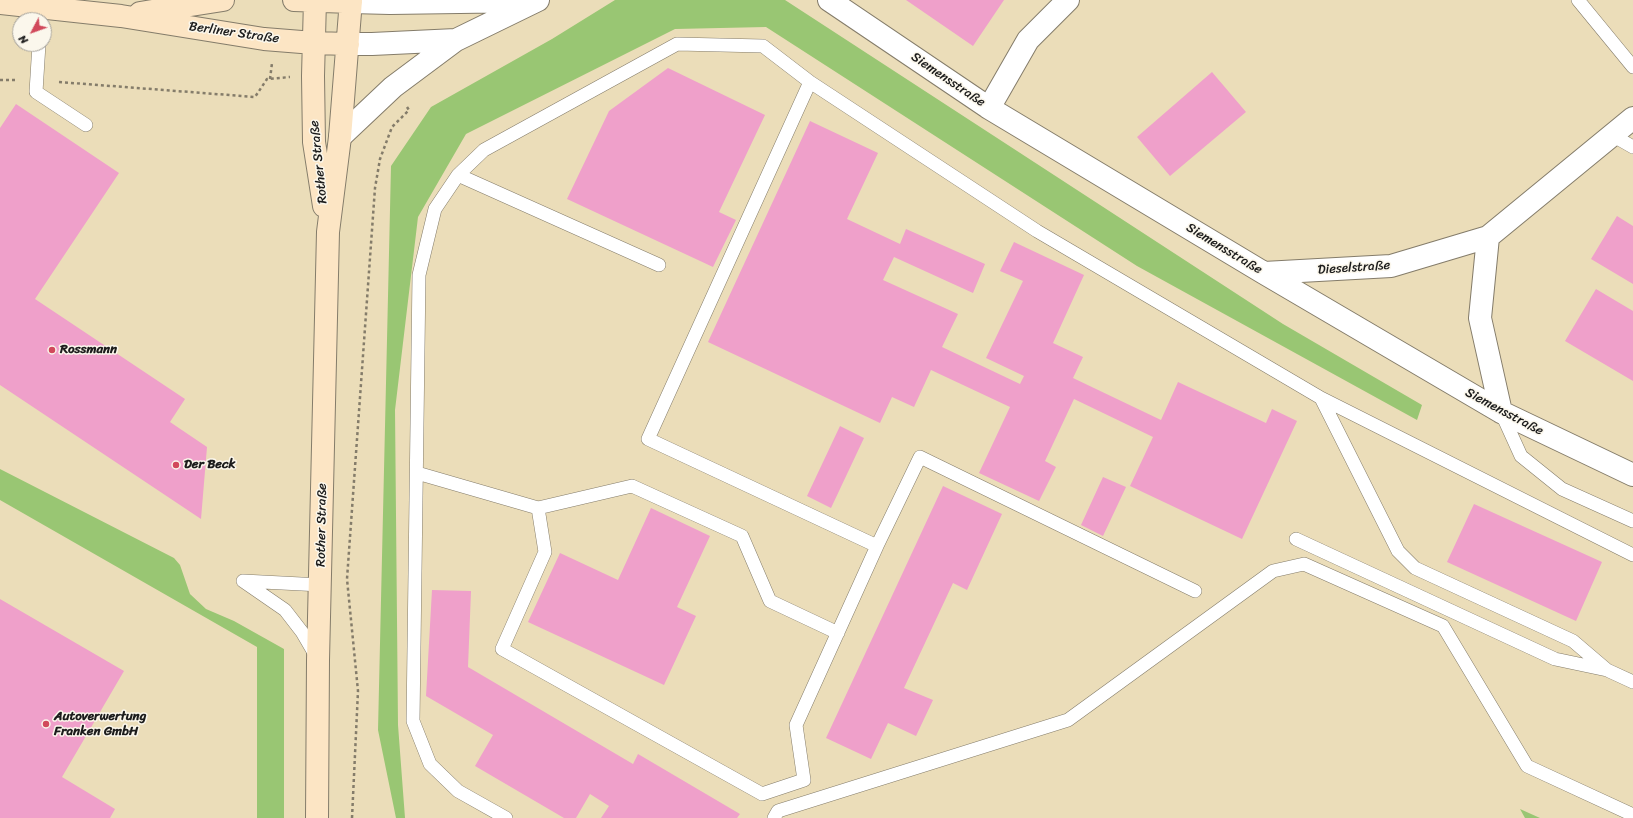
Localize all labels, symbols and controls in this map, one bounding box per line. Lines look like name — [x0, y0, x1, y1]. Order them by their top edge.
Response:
north arrow — [12, 12, 52, 52]
street label: Berliner Straße — [188, 19, 280, 47]
text: N — [14, 30, 33, 49]
street label: Siemensstraße — [908, 49, 988, 111]
street label: Rother Straße — [307, 120, 331, 204]
street label: Siemensstraße — [1183, 220, 1265, 278]
street label: Dieselstraße — [1317, 258, 1391, 278]
place label: Rossmann — [60, 342, 117, 358]
marker: Rossmann — [47, 345, 57, 355]
street label: Siemensstraße — [1462, 385, 1546, 439]
place label: Der Beck — [184, 457, 235, 473]
marker: Der Beck — [171, 460, 181, 470]
street label: Rother Straße — [313, 483, 331, 567]
place label: Autoverwertung Franken GmbH — [54, 709, 146, 740]
marker: Autoverwertung Franken GmbH — [41, 719, 51, 729]

